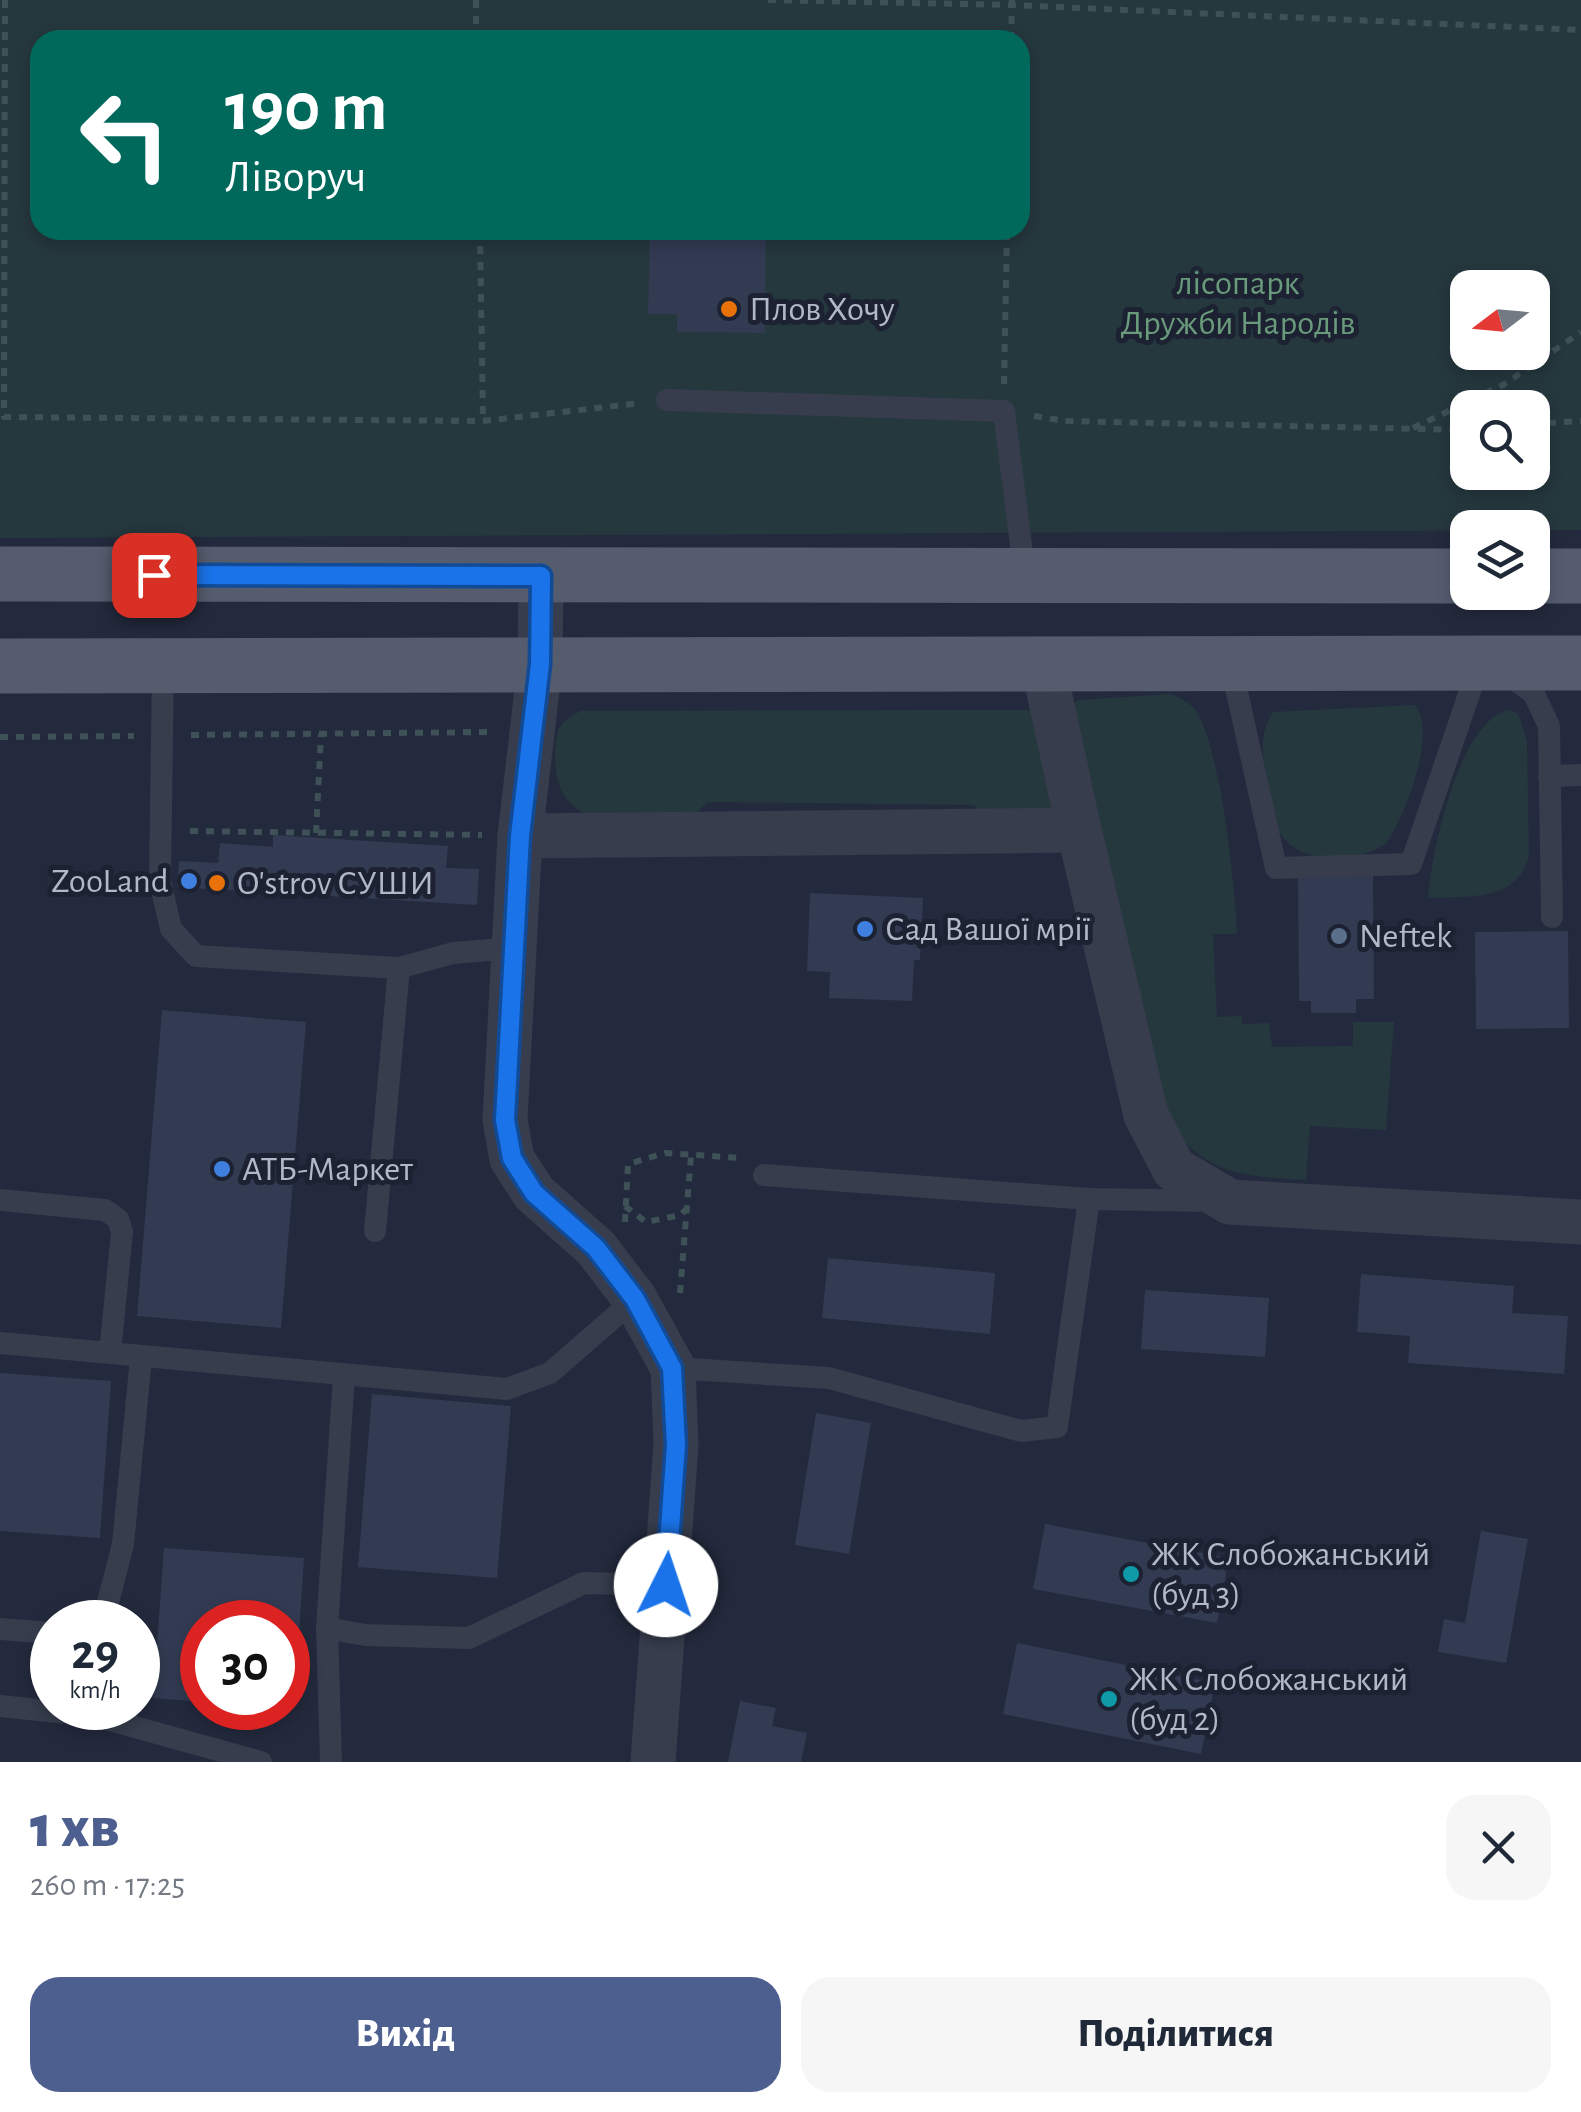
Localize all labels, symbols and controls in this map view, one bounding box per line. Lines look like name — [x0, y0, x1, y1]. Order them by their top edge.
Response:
icon: left — [60, 70, 190, 200]
text: 190 m — [225, 73, 388, 143]
text: Ліворуч — [225, 155, 367, 200]
park label: лісопарк Дружби Народів — [1120, 266, 1356, 341]
north arrow — [1450, 270, 1550, 370]
map controls — [1450, 270, 1550, 610]
place label: Плов Хочу — [749, 292, 895, 327]
marker: Плов Хочу — [718, 298, 740, 320]
button: search — [1450, 390, 1550, 490]
button: layers — [1450, 510, 1550, 610]
pin — [112, 533, 197, 618]
icon: arrive — [127, 548, 182, 603]
place label: ZooLand — [51, 864, 169, 899]
place label: O'strov СУШИ — [237, 866, 434, 901]
marker: ZooLand — [178, 870, 200, 892]
marker: O'strov СУШИ — [206, 872, 228, 894]
place label: Сад Вашої мрії — [885, 912, 1091, 947]
marker: Сад Вашої мрії — [854, 918, 876, 940]
place label: Neftek — [1359, 919, 1452, 954]
marker: Neftek — [1328, 925, 1350, 947]
place label: АТБ-Маркет — [242, 1152, 413, 1187]
marker: АТБ-Маркет — [211, 1158, 233, 1180]
position arrow — [614, 1533, 718, 1637]
place label: ЖК Слобожанський (буд 3) — [1151, 1537, 1430, 1612]
marker: ЖК Слобожанський (буд 3) — [1120, 1563, 1142, 1585]
speed limit sign: 30 — [180, 1600, 310, 1730]
text: 29 — [71, 1628, 119, 1678]
place label: ЖК Слобожанський (буд 2) — [1129, 1662, 1408, 1737]
text: km/h — [69, 1678, 121, 1703]
marker: ЖК Слобожанський (буд 2) — [1098, 1688, 1120, 1710]
button: close — [1446, 1795, 1551, 1900]
text: 1 хв — [30, 1798, 120, 1858]
text: 260 m · 17:25 — [30, 1869, 185, 1901]
button: Вихід — [30, 1977, 781, 2092]
button: Поділитися — [801, 1977, 1551, 2092]

